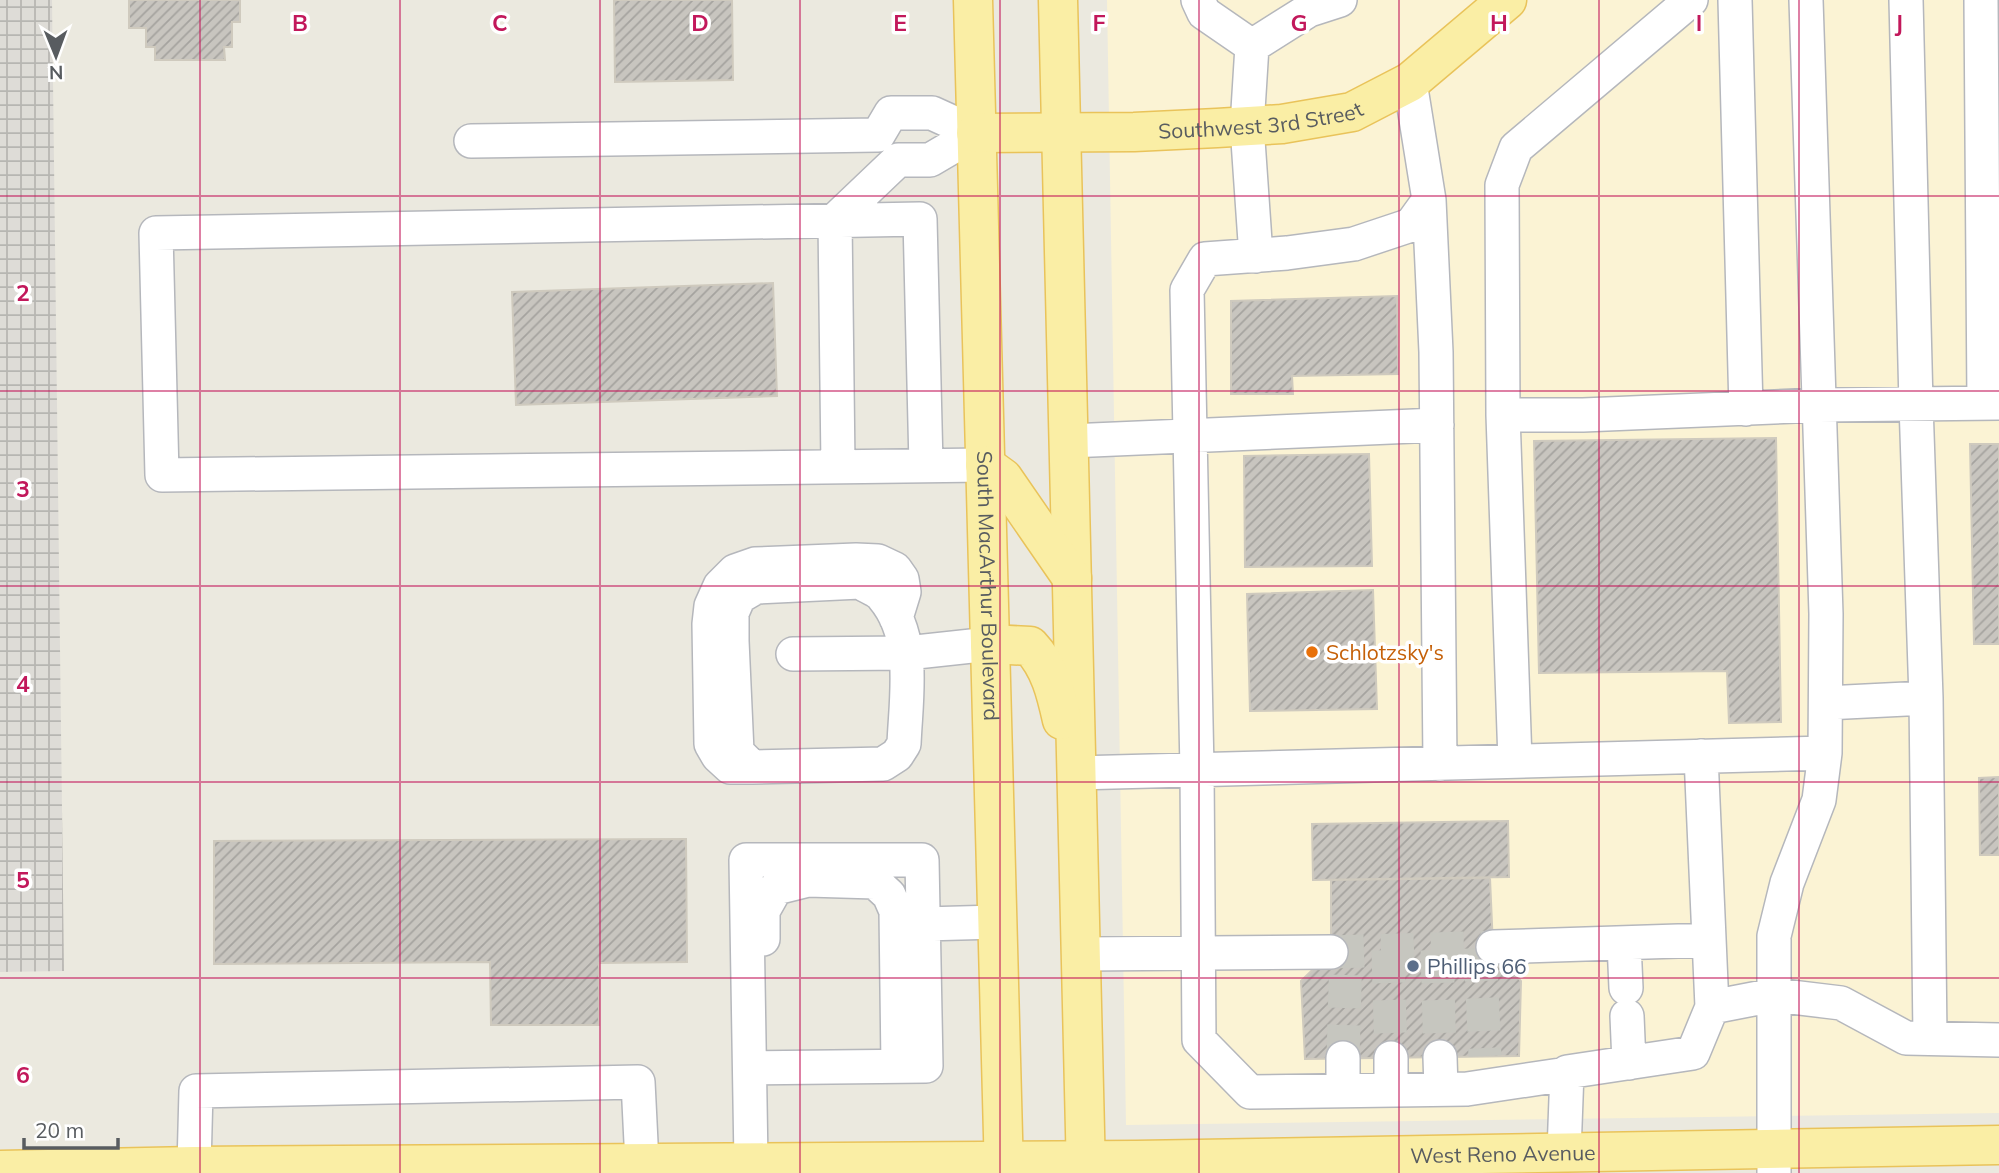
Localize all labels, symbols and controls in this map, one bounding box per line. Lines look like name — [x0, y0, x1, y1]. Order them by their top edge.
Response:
text: B — [292, 8, 308, 37]
text: C — [492, 8, 508, 37]
text: D — [691, 8, 709, 37]
text: E — [893, 8, 907, 37]
text: F — [1092, 8, 1106, 37]
text: G — [1290, 8, 1308, 37]
text: H — [1490, 8, 1508, 37]
text: I — [1696, 8, 1702, 37]
text: J — [1895, 8, 1903, 37]
north arrow — [21, 21, 91, 91]
text: N — [49, 61, 64, 85]
street label: Southwest 3rd Street — [1157, 96, 1367, 144]
text: 2 — [16, 278, 30, 307]
street label: South MacArthur Boulevard — [972, 450, 1005, 721]
text: 3 — [16, 474, 30, 503]
place label: Schlotzsky's — [1326, 639, 1444, 665]
marker: Schlotzsky's — [1304, 644, 1320, 660]
text: 4 — [16, 669, 30, 698]
text: 5 — [16, 865, 30, 894]
place label: Phillips 66 — [1427, 953, 1527, 979]
marker: Phillips 66 — [1405, 958, 1421, 974]
text: 6 — [16, 1060, 30, 1089]
scale bar — [24, 1106, 119, 1150]
text: 20 m — [35, 1117, 84, 1143]
street label: West Reno Avenue — [1410, 1139, 1596, 1168]

